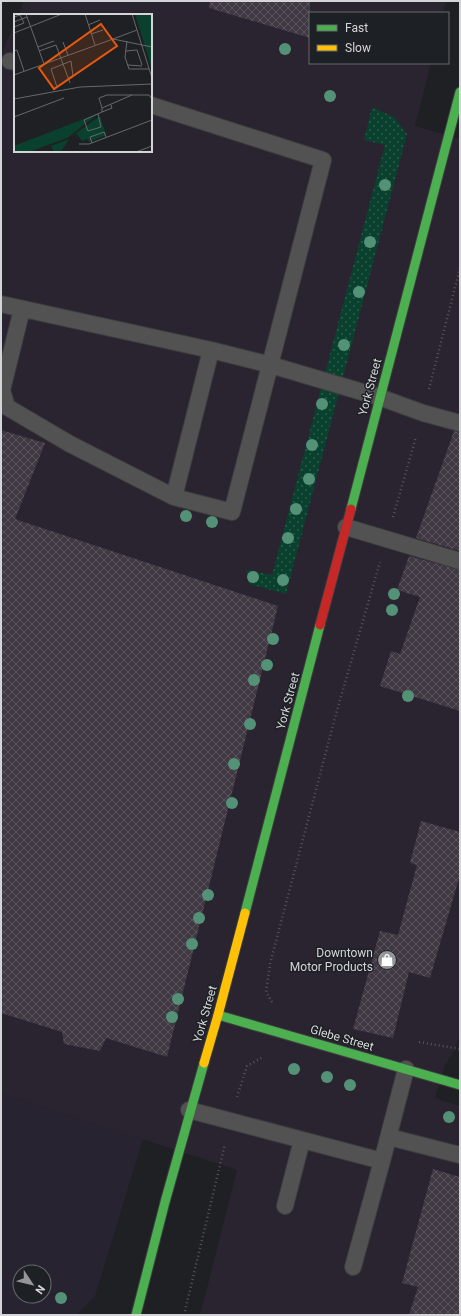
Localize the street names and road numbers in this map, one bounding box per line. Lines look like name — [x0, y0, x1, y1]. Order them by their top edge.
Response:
street label: York Street — [356, 357, 384, 417]
street label: York Street — [274, 671, 302, 731]
street label: York Street — [190, 984, 220, 1044]
street label: Glebe Street — [309, 1022, 375, 1054]

